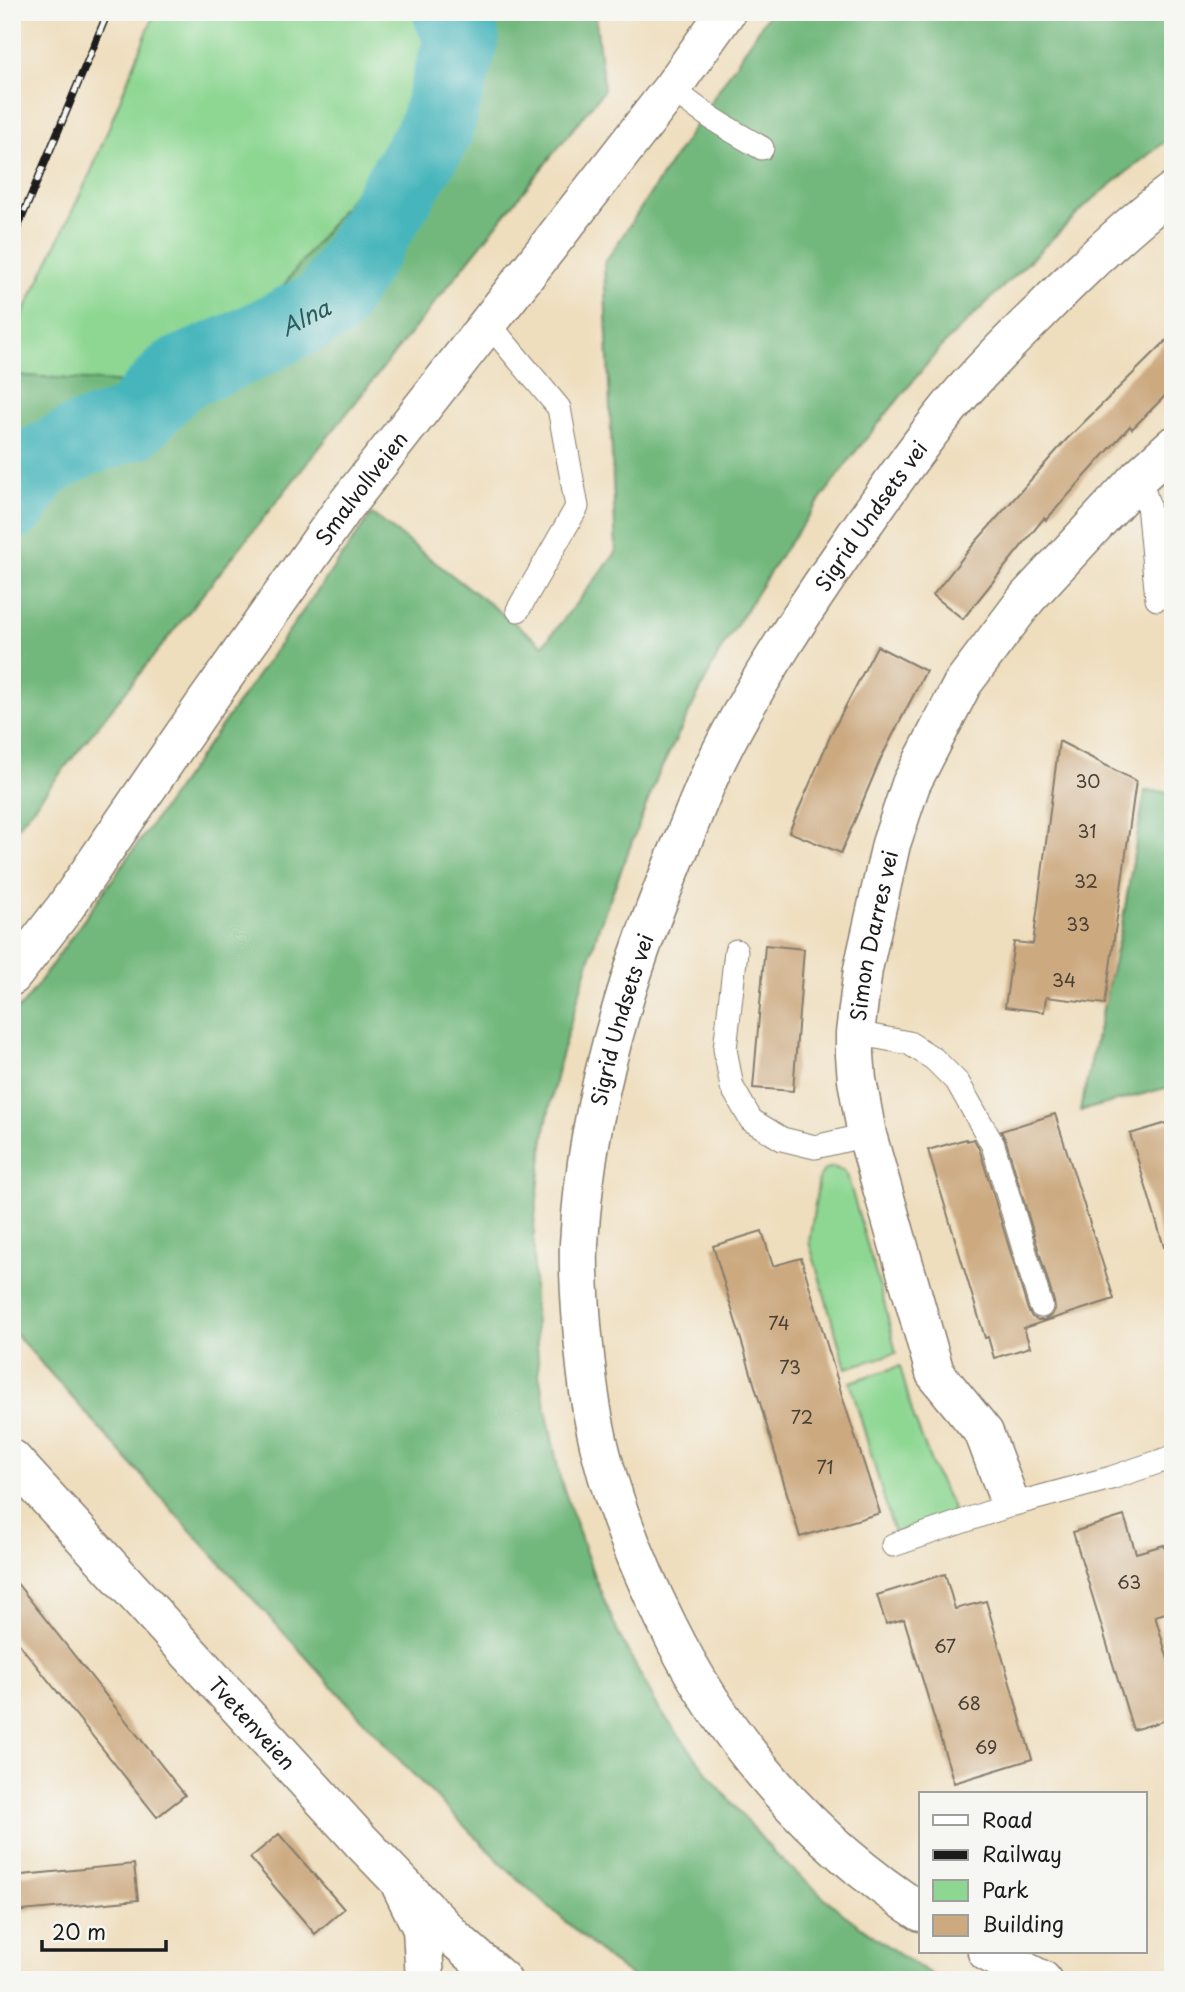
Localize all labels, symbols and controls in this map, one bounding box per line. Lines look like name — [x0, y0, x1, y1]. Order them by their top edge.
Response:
water label: Alna — [274, 289, 336, 343]
street label: Smalvollveien — [306, 424, 415, 552]
street label: Sigrid Undsets vei — [806, 433, 934, 597]
house number: 30 — [1075, 767, 1101, 794]
house number: 31 — [1078, 817, 1096, 844]
street label: Simon Darres vei — [841, 847, 905, 1023]
house number: 32 — [1074, 867, 1098, 894]
house number: 33 — [1066, 910, 1090, 937]
street label: Sigrid Undsets vei — [581, 929, 661, 1108]
house number: 34 — [1052, 966, 1076, 993]
house number: 74 — [768, 1309, 790, 1336]
house number: 73 — [779, 1353, 801, 1380]
house number: 72 — [791, 1403, 813, 1430]
house number: 71 — [817, 1453, 833, 1480]
house number: 63 — [1117, 1568, 1141, 1595]
house number: 67 — [934, 1632, 956, 1659]
street label: Tvetenveien — [201, 1669, 304, 1777]
house number: 68 — [957, 1689, 981, 1716]
house number: 69 — [975, 1733, 997, 1760]
legend — [919, 1792, 1146, 1954]
text: Road — [982, 1803, 1033, 1835]
text: Railway — [982, 1837, 1062, 1869]
text: Park — [982, 1873, 1029, 1905]
text: Building — [982, 1907, 1064, 1939]
scale bar — [42, 1908, 166, 1952]
text: 20 m — [52, 1915, 106, 1947]

